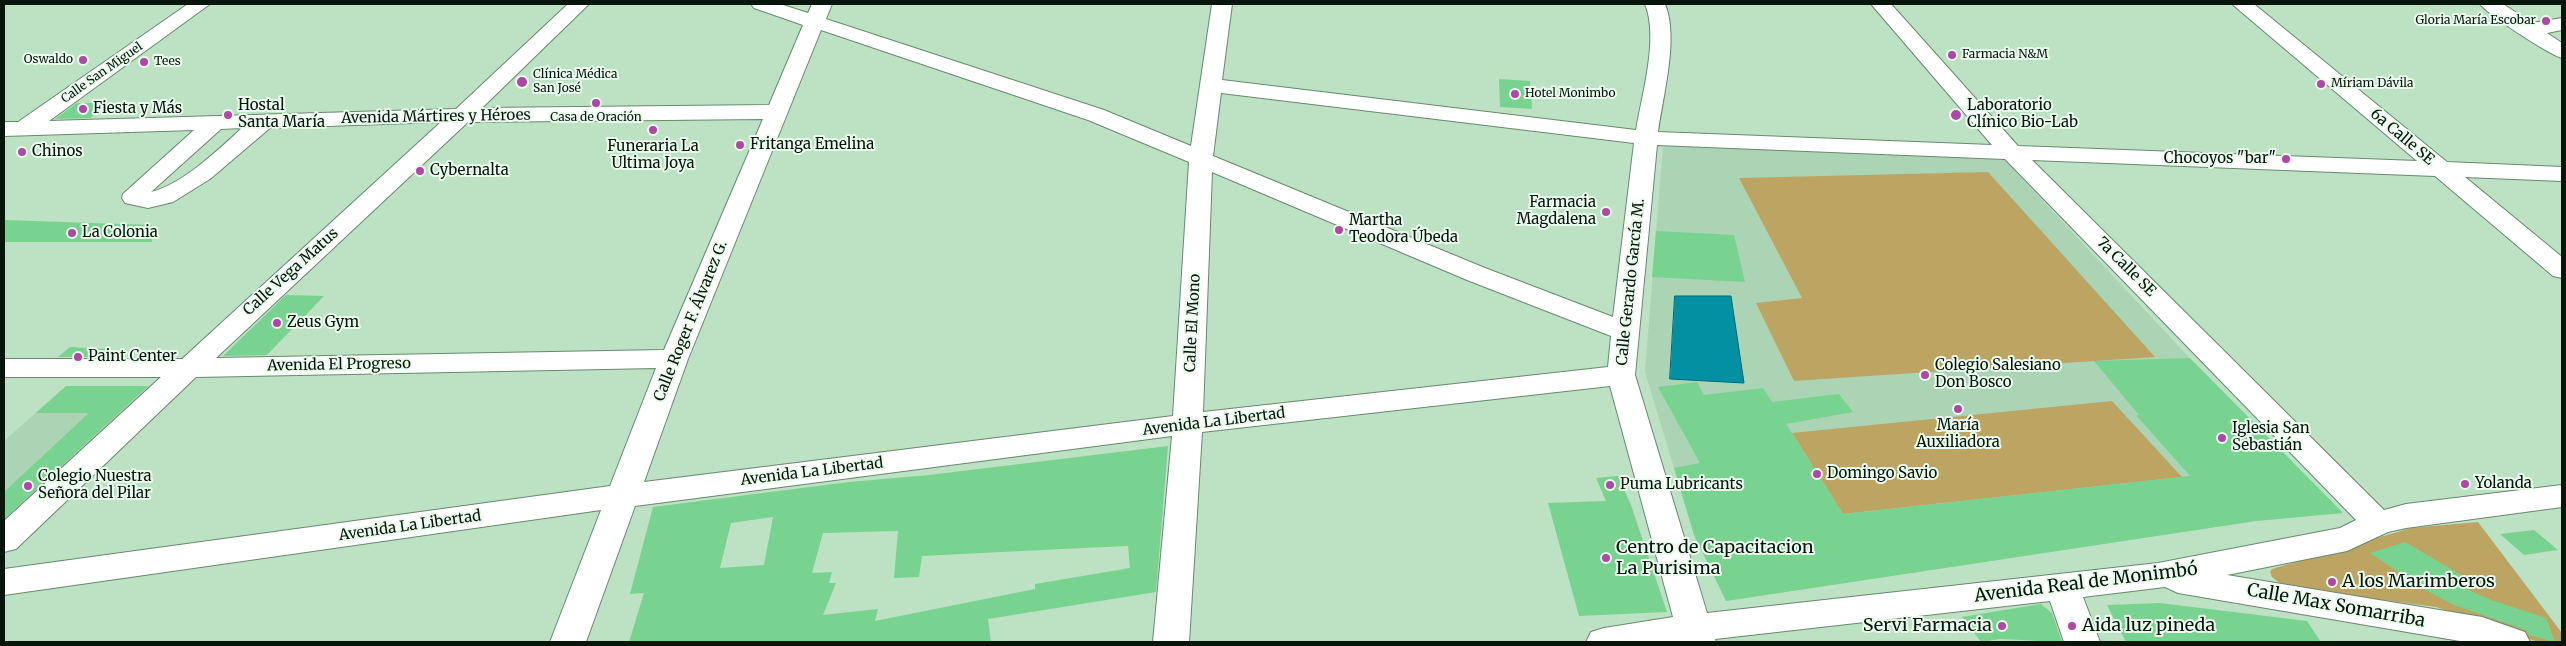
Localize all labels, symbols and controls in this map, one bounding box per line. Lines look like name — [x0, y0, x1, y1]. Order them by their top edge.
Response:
place label: Gloria María Escobar — [2415, 14, 2536, 28]
marker: Gloria María Escobar — [2540, 15, 2552, 27]
street label: Calle San Miguel — [59, 40, 145, 106]
place label: Farmacia N&M — [1962, 48, 2048, 62]
marker: Farmacia N&M — [1946, 49, 1958, 61]
place label: Oswaldo — [24, 53, 73, 67]
marker: Oswaldo — [77, 54, 89, 66]
place label: Tees — [154, 55, 181, 69]
marker: Tees — [138, 56, 150, 68]
place label: Clínica Médica San José — [533, 68, 617, 96]
marker: Clínica Médica San José — [515, 75, 529, 89]
place label: Míriam Dávila — [2331, 77, 2413, 91]
marker: Míriam Dávila — [2315, 78, 2327, 90]
place label: Hotel Monimbo — [1525, 87, 1616, 101]
marker: Hotel Monimbo — [1509, 88, 1521, 100]
place label: Hostal Santa María — [238, 97, 325, 132]
marker: Casa de Oración — [590, 97, 602, 109]
place label: Laboratorio Clínico Bio-Lab — [1967, 97, 2078, 132]
place label: Fiesta y Más — [93, 100, 182, 118]
marker: Fiesta y Más — [77, 103, 89, 115]
street label: 6a Calle SE — [2366, 105, 2438, 169]
street label: Avenida Mártires y Héroes — [341, 106, 531, 128]
marker: Laboratorio Clínico Bio-Lab — [1949, 108, 1963, 122]
marker: Hostal Santa María — [222, 109, 234, 121]
place label: Casa de Oración — [550, 111, 642, 125]
marker: Funeraria La Ultima Joya — [647, 124, 659, 136]
place label: Fritanga Emelina — [750, 136, 874, 154]
place label: Funeraria La Ultima Joya — [607, 138, 699, 173]
marker: Fritanga Emelina — [734, 139, 746, 151]
place label: Chinos — [32, 143, 83, 161]
marker: Chinos — [16, 146, 28, 158]
place label: Chocoyos "bar" — [2164, 150, 2276, 168]
marker: Chocoyos "bar" — [2280, 153, 2292, 165]
place label: Cybernalta — [430, 162, 509, 180]
marker: Cybernalta — [414, 165, 426, 177]
place label: Farmacia Magdalena — [1517, 194, 1596, 229]
street label: Calle Gerardo García M. — [1613, 198, 1649, 366]
marker: Farmacia Magdalena — [1600, 206, 1612, 218]
place label: Martha Teodora Úbeda — [1349, 212, 1458, 247]
place label: La Colonia — [82, 224, 158, 242]
marker: Martha Teodora Úbeda — [1333, 224, 1345, 236]
street label: Calle Vega Matus — [240, 225, 342, 319]
marker: La Colonia — [66, 227, 78, 239]
street label: 7a Calle SE — [2093, 234, 2159, 300]
street label: Calle Roger F. Álvarez G. — [650, 238, 732, 404]
street label: Calle El Mono — [1181, 273, 1205, 373]
place label: Zeus Gym — [287, 314, 359, 332]
marker: Zeus Gym — [271, 317, 283, 329]
place label: Paint Center — [88, 348, 177, 366]
marker: Paint Center — [72, 351, 84, 363]
street label: Avenida El Progreso — [267, 355, 411, 375]
place label: Colegio Salesiano Don Bosco — [1935, 357, 2061, 392]
marker: Colegio Salesiano Don Bosco — [1919, 369, 1931, 381]
marker: María Auxiliadora — [1952, 403, 1964, 415]
street label: Avenida La Libertad — [1142, 404, 1286, 440]
place label: María Auxiliadora — [1916, 417, 2000, 452]
place label: Iglesia San Sebastián — [2232, 420, 2310, 455]
marker: Iglesia San Sebastián — [2216, 432, 2228, 444]
street label: Avenida La Libertad — [740, 454, 884, 490]
place label: Domingo Savio — [1827, 465, 1937, 483]
place label: Colegio Nuestra Señora del Pilar — [38, 468, 152, 503]
marker: Domingo Savio — [1811, 468, 1823, 480]
place label: Yolanda — [2475, 475, 2532, 493]
place label: Puma Lubricants — [1620, 476, 1743, 494]
marker: Yolanda — [2459, 478, 2471, 490]
marker: Puma Lubricants — [1604, 479, 1616, 491]
marker: Colegio Nuestra Señora del Pilar — [22, 480, 34, 492]
street label: Avenida La Libertad — [338, 507, 482, 545]
place label: Centro de Capacitacion La Purisima — [1616, 537, 1814, 580]
marker: Centro de Capacitacion La Purisima — [1600, 552, 1612, 564]
street label: Avenida Real de Monimbó — [1973, 559, 2199, 607]
place label: A los Marimberos — [2342, 571, 2495, 593]
marker: A los Marimberos — [2326, 576, 2338, 588]
street label: Calle Max Somarriba — [2245, 580, 2427, 632]
place label: Servi Farmacia — [1863, 615, 1992, 637]
place label: Aida luz pineda — [2082, 615, 2215, 637]
marker: Servi Farmacia — [1996, 620, 2008, 632]
marker: Aida luz pineda — [2066, 620, 2078, 632]

